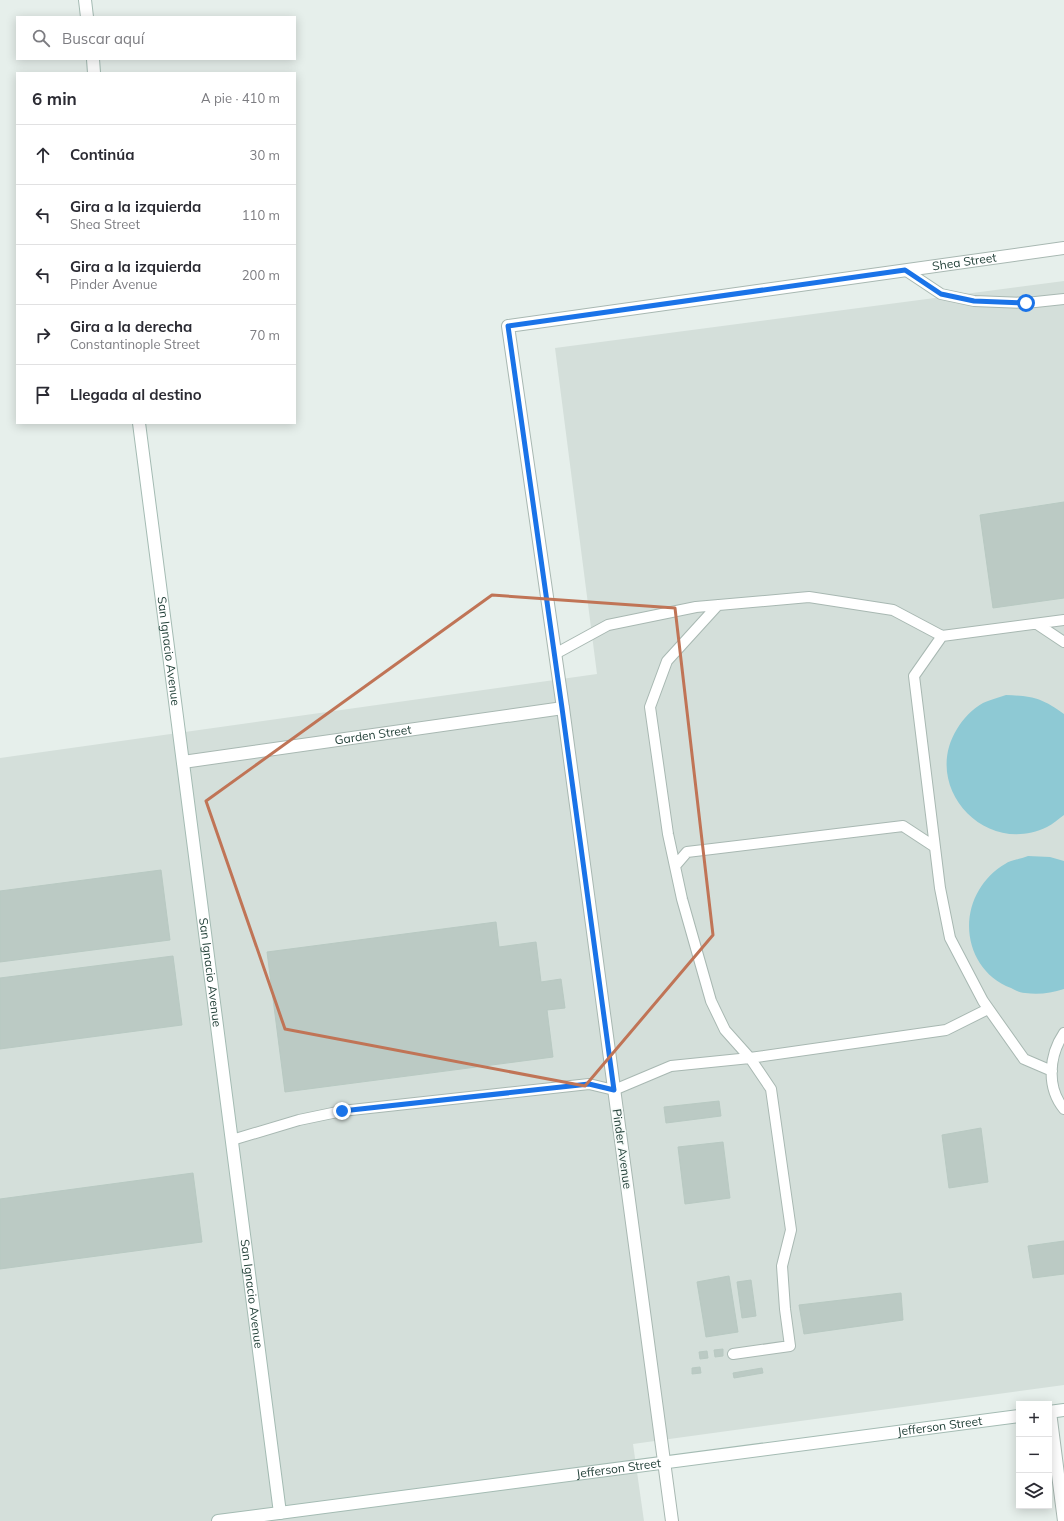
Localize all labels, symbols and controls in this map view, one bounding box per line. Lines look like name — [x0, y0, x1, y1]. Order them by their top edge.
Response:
search box — [16, 16, 296, 60]
icon: search — [30, 27, 52, 49]
text: Buscar aquí — [62, 29, 144, 48]
text: 6 min — [32, 88, 77, 109]
text: A pie · 410 m — [201, 90, 280, 106]
icon: ahead — [32, 144, 54, 166]
text: Continúa — [70, 145, 135, 164]
text: 30 m — [250, 147, 280, 163]
text: Gira a la izquierda — [70, 197, 201, 216]
icon: left — [32, 204, 54, 226]
text: 110 m — [242, 207, 280, 223]
text: Shea Street — [70, 216, 140, 232]
street label: Shea Street — [931, 250, 997, 273]
text: Gira a la izquierda — [70, 257, 201, 276]
icon: left — [32, 264, 54, 286]
text: 200 m — [242, 267, 280, 283]
text: Pinder Avenue — [70, 276, 157, 292]
route start — [1017, 294, 1035, 312]
text: Gira a la derecha — [70, 317, 192, 336]
icon: right — [32, 324, 54, 346]
text: 70 m — [250, 327, 280, 343]
text: Constantinople Street — [70, 336, 200, 352]
icon: arrive — [32, 384, 54, 406]
text: Llegada al destino — [70, 385, 202, 404]
street label: San Ignacio Avenue — [154, 595, 184, 707]
street label: Garden Street — [334, 722, 412, 747]
street label: San Ignacio Avenue — [196, 917, 225, 1028]
route end — [333, 1102, 351, 1120]
street label: Pinder Avenue — [609, 1108, 636, 1190]
street label: San Ignacio Avenue — [238, 1238, 267, 1349]
map controls — [1016, 1401, 1052, 1509]
button: + — [1016, 1401, 1052, 1437]
street label: Jefferson Street — [896, 1413, 983, 1439]
button: − — [1016, 1437, 1052, 1473]
street label: Jefferson Street — [575, 1455, 662, 1481]
button: layers — [1016, 1473, 1052, 1509]

